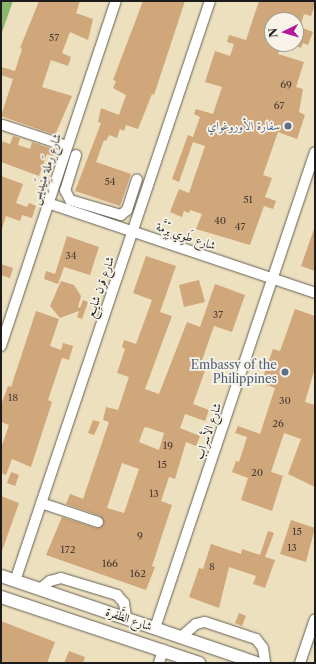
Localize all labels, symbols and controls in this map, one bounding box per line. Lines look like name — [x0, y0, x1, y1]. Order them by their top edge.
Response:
north arrow — [264, 12, 304, 52]
text: N — [266, 28, 280, 38]
house number: 57 — [49, 32, 59, 44]
house number: 69 — [280, 79, 292, 91]
house number: 67 — [274, 100, 284, 112]
place label: سفارة الأوروغواي — [207, 119, 280, 133]
marker: سفارة الأوروغواي — [283, 121, 293, 131]
street label: شارع رَملة مِنَيدِيس — [28, 132, 64, 206]
house number: 54 — [104, 176, 116, 188]
house number: 51 — [243, 194, 253, 206]
house number: 40 — [214, 215, 226, 227]
street label: شارع طَوِي بِرِّمَّة — [154, 219, 218, 253]
house number: 47 — [235, 221, 245, 233]
house number: 34 — [65, 250, 77, 262]
street label: شارع قرن شايِع — [83, 254, 117, 320]
house number: 37 — [213, 309, 223, 321]
place label: Embassy of the Philippines — [190, 358, 277, 386]
marker: Embassy of the Philippines — [280, 367, 290, 377]
house number: 18 — [8, 392, 18, 404]
house number: 30 — [279, 395, 291, 407]
street label: شارع الأسراب — [192, 401, 224, 461]
house number: 26 — [272, 418, 284, 430]
house number: 19 — [163, 440, 173, 452]
house number: 15 — [157, 459, 167, 471]
house number: 20 — [251, 467, 263, 479]
house number: 13 — [149, 488, 159, 500]
house number: 15 — [292, 526, 302, 538]
house number: 9 — [137, 530, 143, 542]
house number: 13 — [287, 542, 297, 554]
house number: 172 — [61, 544, 75, 556]
house number: 166 — [102, 558, 118, 570]
house number: 8 — [209, 561, 215, 573]
house number: 162 — [130, 568, 146, 580]
street label: شارع الظَّفرة — [104, 604, 154, 634]

